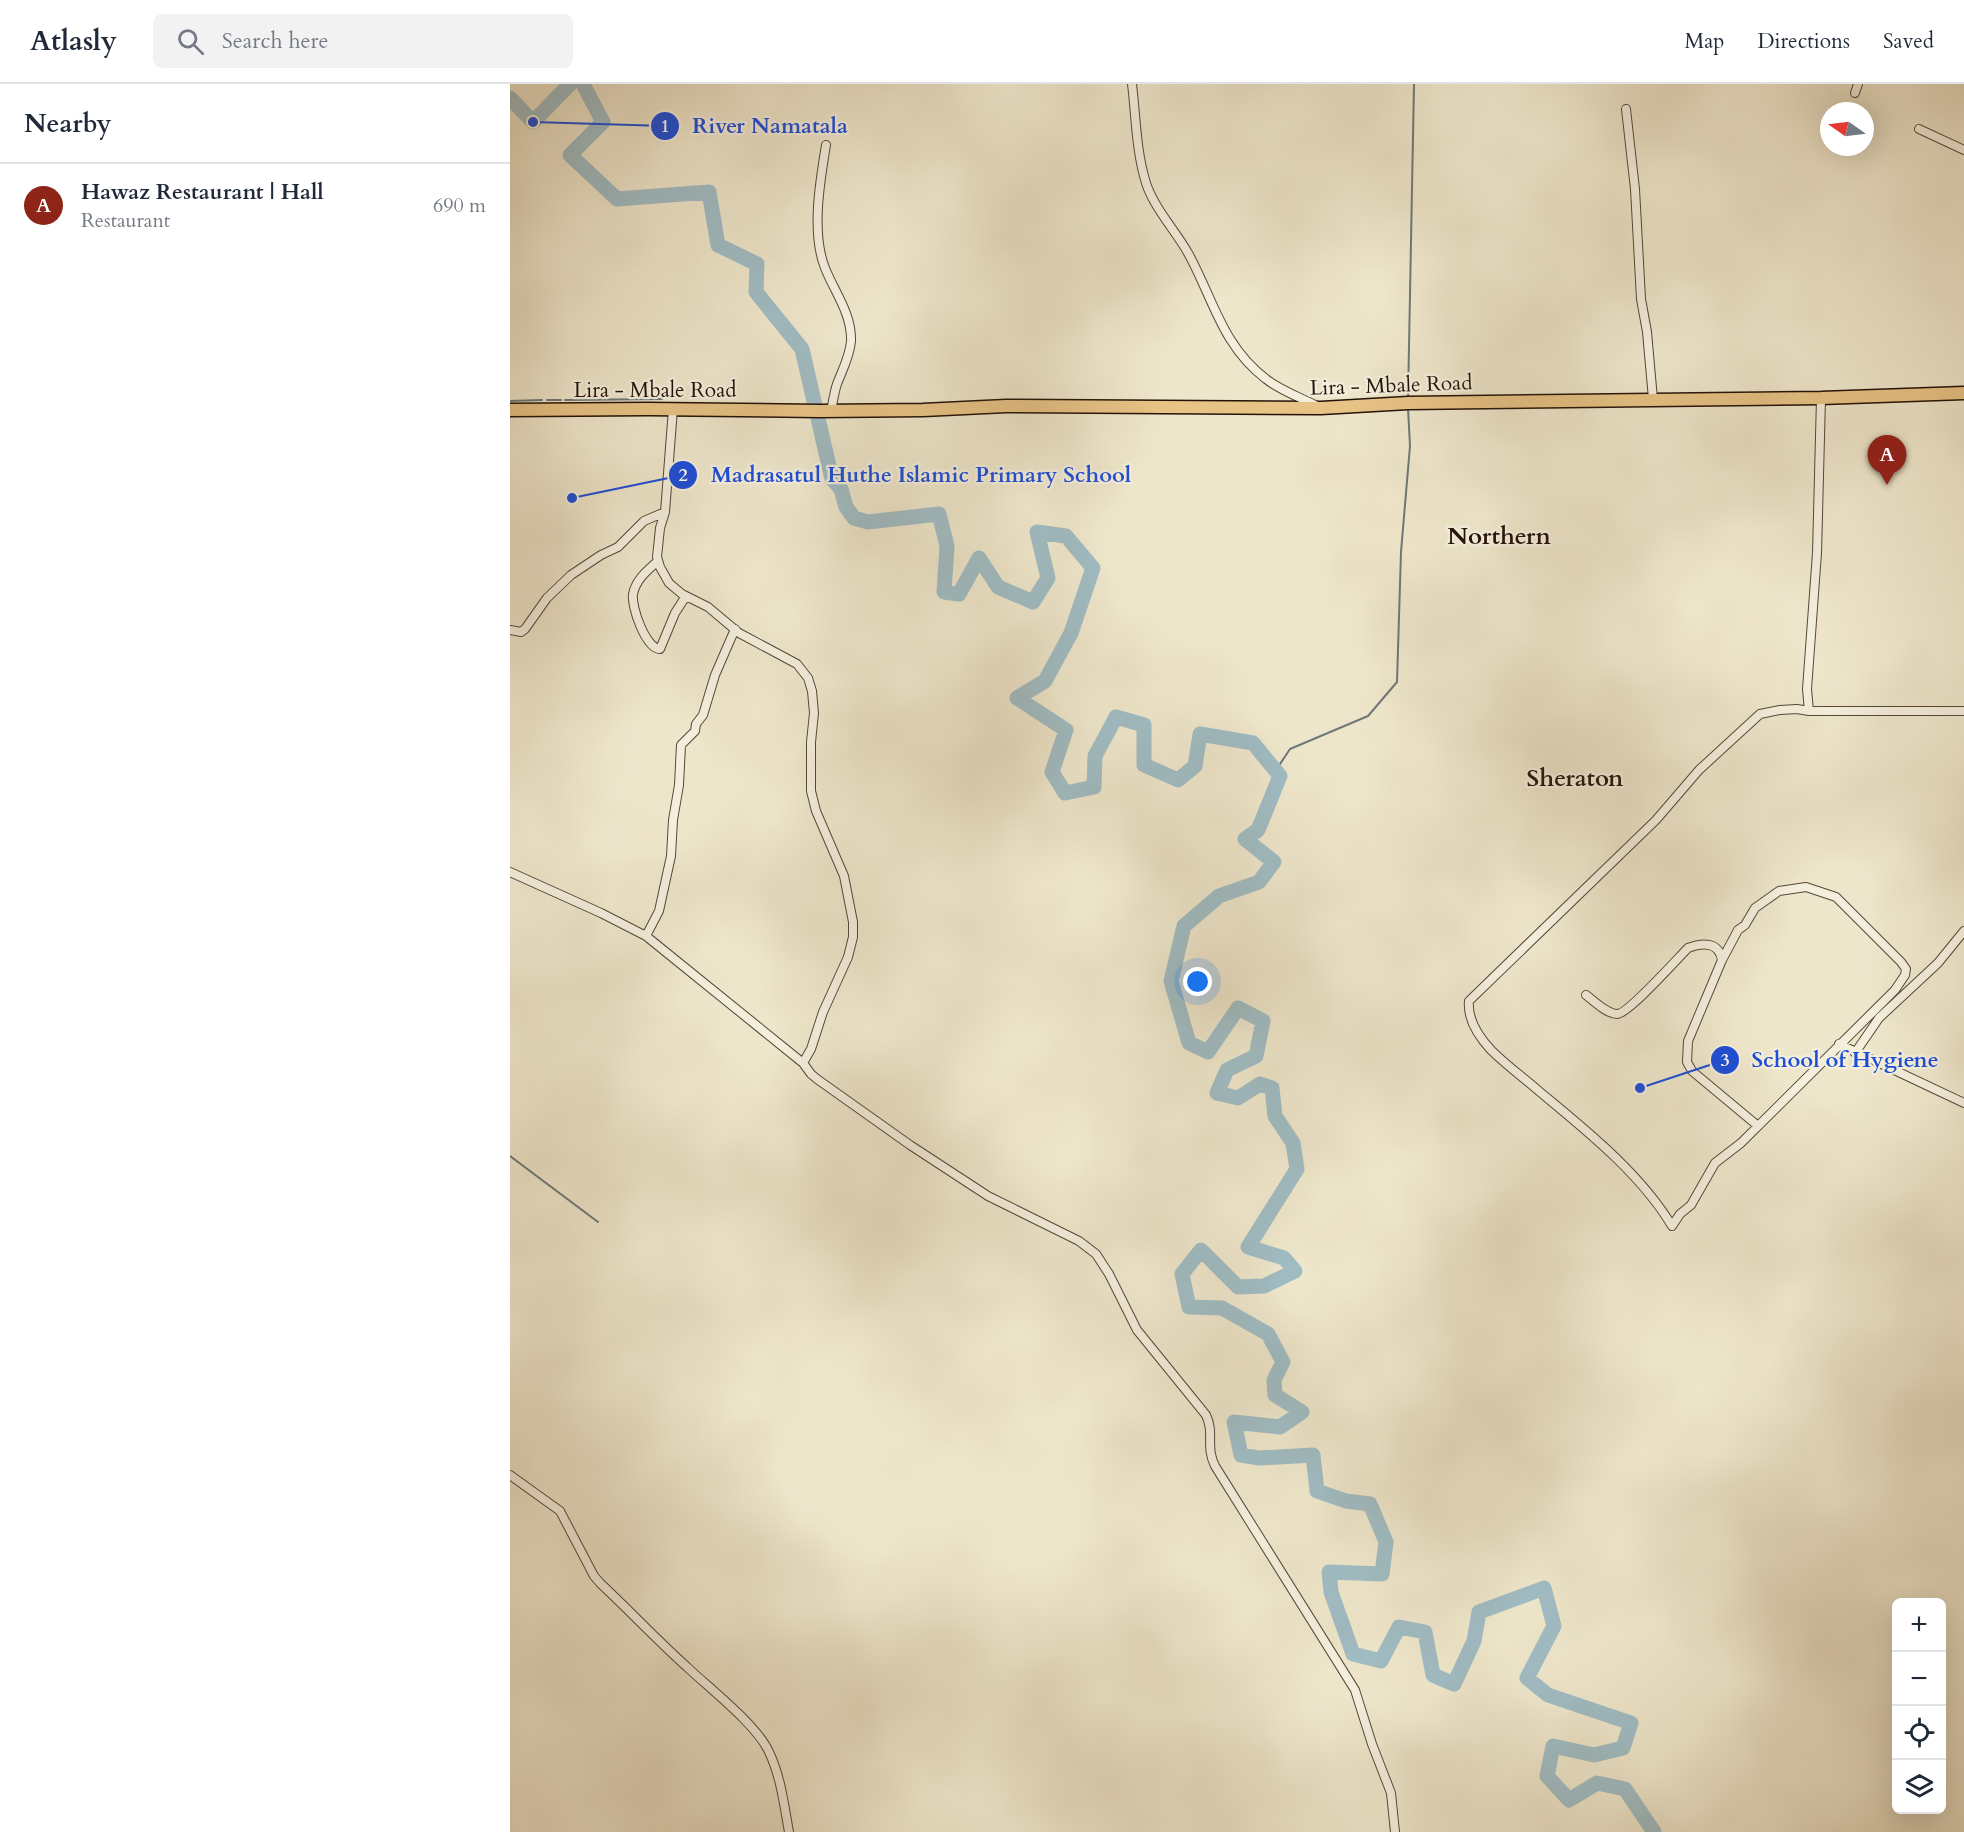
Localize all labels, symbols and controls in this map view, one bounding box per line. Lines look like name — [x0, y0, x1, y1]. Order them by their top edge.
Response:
search box — [153, 14, 573, 68]
text: Atlasly — [30, 22, 117, 60]
icon: search — [174, 25, 207, 58]
text: Search here — [222, 26, 328, 56]
text: Map — [1684, 27, 1724, 56]
text: Directions — [1757, 27, 1850, 56]
text: Saved — [1883, 27, 1934, 56]
north arrow — [1820, 102, 1874, 156]
text: Nearby — [24, 106, 112, 141]
callout: River Namatala — [650, 106, 860, 146]
text: River Namatala — [692, 111, 848, 141]
text: 1 — [660, 114, 670, 139]
text: Hawaz Restaurant | Hall — [81, 177, 324, 207]
text: A — [36, 192, 51, 219]
text: 690 m — [433, 192, 486, 219]
text: Restaurant — [81, 207, 170, 234]
street label: Lira - Mbale Road — [1309, 368, 1473, 403]
street label: Lira - Mbale Road — [574, 376, 736, 405]
pin: A — [1868, 436, 1906, 485]
callout: Madrasatul Huthe Islamic Primary School — [668, 455, 1143, 495]
text: Madrasatul Huthe Islamic Primary School — [711, 460, 1132, 490]
text: 2 — [678, 463, 688, 488]
district label: Northern — [1447, 520, 1551, 553]
district label: Sheraton — [1527, 762, 1624, 795]
your location — [1183, 967, 1212, 996]
callout: School of Hygiene — [1710, 1040, 1951, 1080]
text: School of Hygiene — [1751, 1045, 1939, 1075]
text: 3 — [1720, 1048, 1730, 1073]
map controls — [1892, 1598, 1946, 1814]
button: + — [1892, 1598, 1946, 1652]
button: − — [1892, 1652, 1946, 1706]
button: locate — [1892, 1706, 1946, 1760]
button: layers — [1892, 1760, 1946, 1814]

